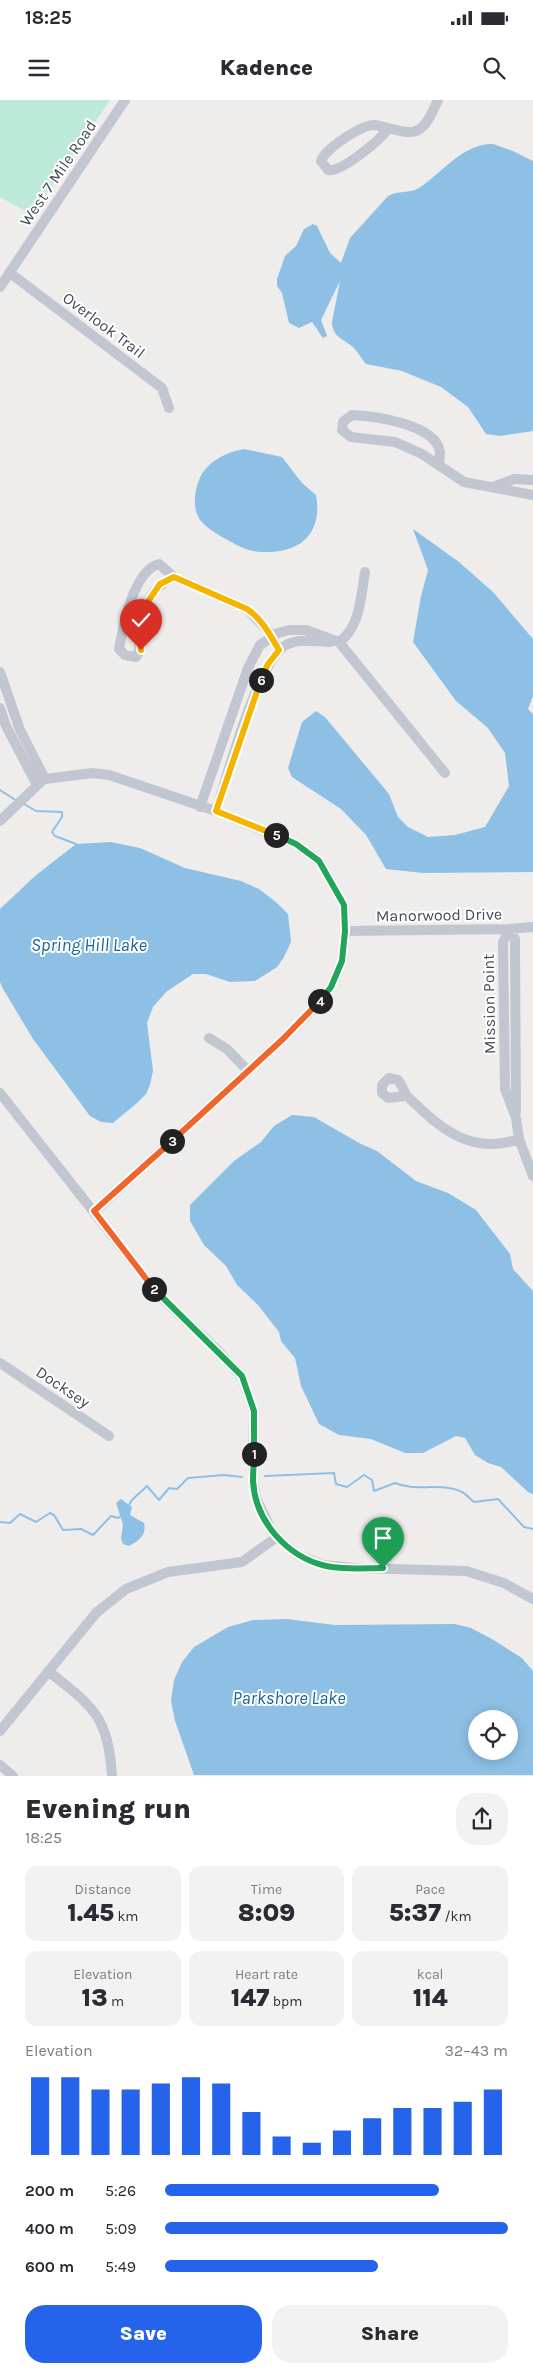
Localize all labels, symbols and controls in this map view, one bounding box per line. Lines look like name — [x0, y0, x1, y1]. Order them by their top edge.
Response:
text: 18:25 — [25, 7, 72, 29]
icon: menu — [25, 54, 53, 82]
icon: search — [480, 54, 508, 82]
text: Kadence — [220, 55, 313, 81]
street label: West 7 Mile Road — [16, 117, 100, 229]
street label: Overlook Trail — [59, 288, 149, 362]
pin — [120, 599, 162, 650]
icon: check — [127, 606, 155, 634]
pin: 6 — [248, 668, 274, 692]
text: 6 — [257, 672, 266, 689]
pin: 5 — [264, 822, 288, 848]
text: 5 — [272, 827, 281, 844]
street label: Manorwood Drive — [376, 904, 502, 926]
water label: Spring Hill Lake — [31, 934, 147, 956]
street label: Mission Point — [479, 954, 499, 1054]
pin: 4 — [308, 988, 332, 1014]
text: 4 — [316, 993, 325, 1010]
pin: 3 — [160, 1128, 184, 1154]
text: 3 — [168, 1133, 177, 1150]
pin: 2 — [142, 1276, 166, 1302]
text: 2 — [150, 1281, 159, 1298]
street label: Docksey — [33, 1362, 94, 1412]
pin: 1 — [242, 1442, 266, 1466]
text: 1 — [252, 1446, 257, 1463]
pin — [362, 1517, 404, 1568]
icon: arrive — [369, 1524, 397, 1552]
water label: Parkshore Lake — [232, 1687, 346, 1709]
map controls — [468, 1710, 518, 1760]
button: locate — [468, 1710, 518, 1760]
text: Evening run — [25, 1792, 191, 1825]
button: share — [456, 1793, 508, 1845]
text: 18:25 — [25, 1828, 62, 1847]
text: Distance — [75, 1881, 131, 1898]
text: Time — [251, 1881, 282, 1898]
text: Pace — [415, 1881, 445, 1898]
text: 1.45 — [67, 1898, 114, 1927]
text: 8:09 — [238, 1898, 295, 1927]
text: 5:37 — [389, 1898, 441, 1927]
text: km — [114, 1908, 138, 1925]
text: /km — [441, 1908, 472, 1925]
text: Elevation — [73, 1966, 132, 1983]
text: Heart rate — [235, 1966, 298, 1983]
text: kcal — [417, 1966, 444, 1983]
text: 13 — [82, 1983, 108, 2012]
text: 147 — [231, 1983, 269, 2012]
text: 114 — [413, 1983, 448, 2012]
text: m — [108, 1993, 124, 2010]
text: bpm — [269, 1993, 302, 2010]
text: Elevation — [25, 2041, 93, 2060]
text: 32–43 m — [445, 2041, 508, 2060]
text: 200 m — [25, 2181, 74, 2200]
text: 5:26 — [105, 2181, 136, 2200]
text: 400 m — [25, 2219, 74, 2238]
text: 5:09 — [105, 2219, 137, 2238]
text: 600 m — [25, 2257, 74, 2276]
text: 5:49 — [105, 2257, 136, 2276]
button: Save — [25, 2305, 262, 2363]
button: Share — [272, 2305, 508, 2363]

